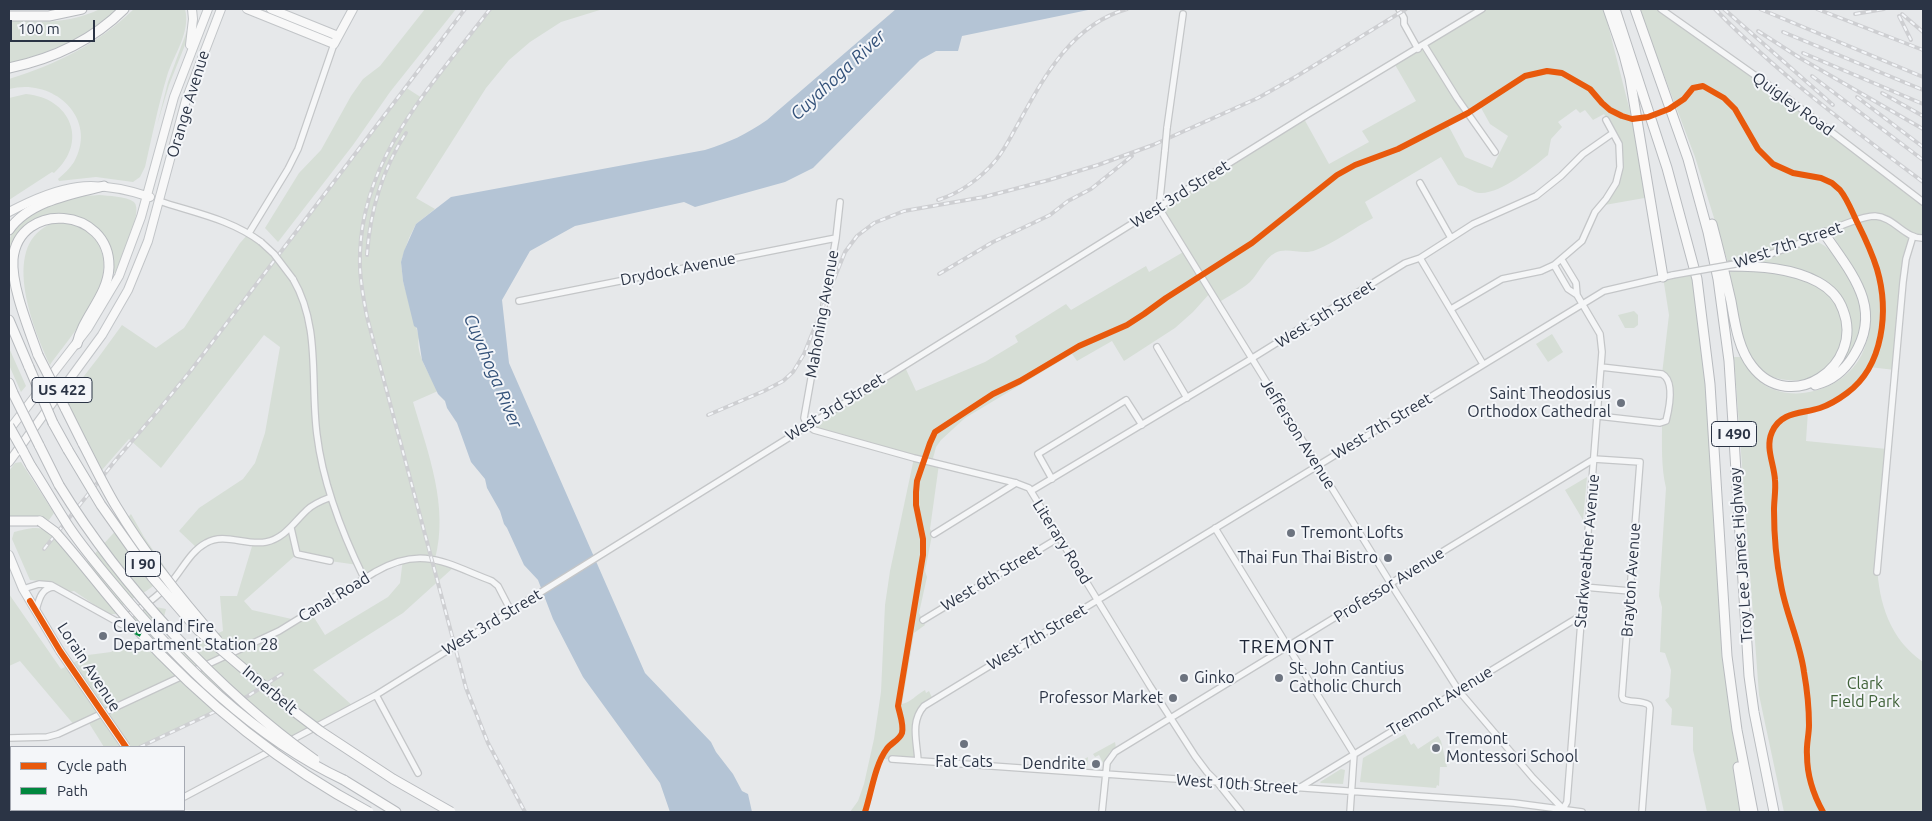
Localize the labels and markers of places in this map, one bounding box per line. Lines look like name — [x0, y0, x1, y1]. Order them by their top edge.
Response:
place label: Saint Theodosius Orthodox Cathedral — [1467, 384, 1611, 422]
marker: Saint Theodosius Orthodox Cathedral — [1615, 397, 1627, 409]
place label: Tremont Lofts — [1301, 523, 1403, 543]
marker: Tremont Lofts — [1285, 527, 1297, 539]
place label: Thai Fun Thai Bistro — [1238, 548, 1378, 568]
marker: Thai Fun Thai Bistro — [1382, 552, 1394, 564]
place label: Cleveland Fire Department Station 28 — [113, 617, 278, 655]
marker: Cleveland Fire Department Station 28 — [97, 630, 109, 642]
place label: St. John Cantius Catholic Church — [1289, 659, 1404, 697]
place label: Ginko — [1194, 668, 1235, 688]
marker: Ginko — [1178, 672, 1190, 684]
marker: St. John Cantius Catholic Church — [1273, 672, 1285, 684]
place label: Professor Market — [1039, 688, 1163, 708]
marker: Professor Market — [1167, 692, 1179, 704]
place label: Tremont Montessori School — [1446, 729, 1578, 767]
marker: Fat Cats — [958, 738, 970, 750]
marker: Tremont Montessori School — [1430, 742, 1442, 754]
place label: Fat Cats — [935, 752, 993, 772]
place label: Dendrite — [1022, 754, 1086, 774]
marker: Dendrite — [1090, 758, 1102, 770]

